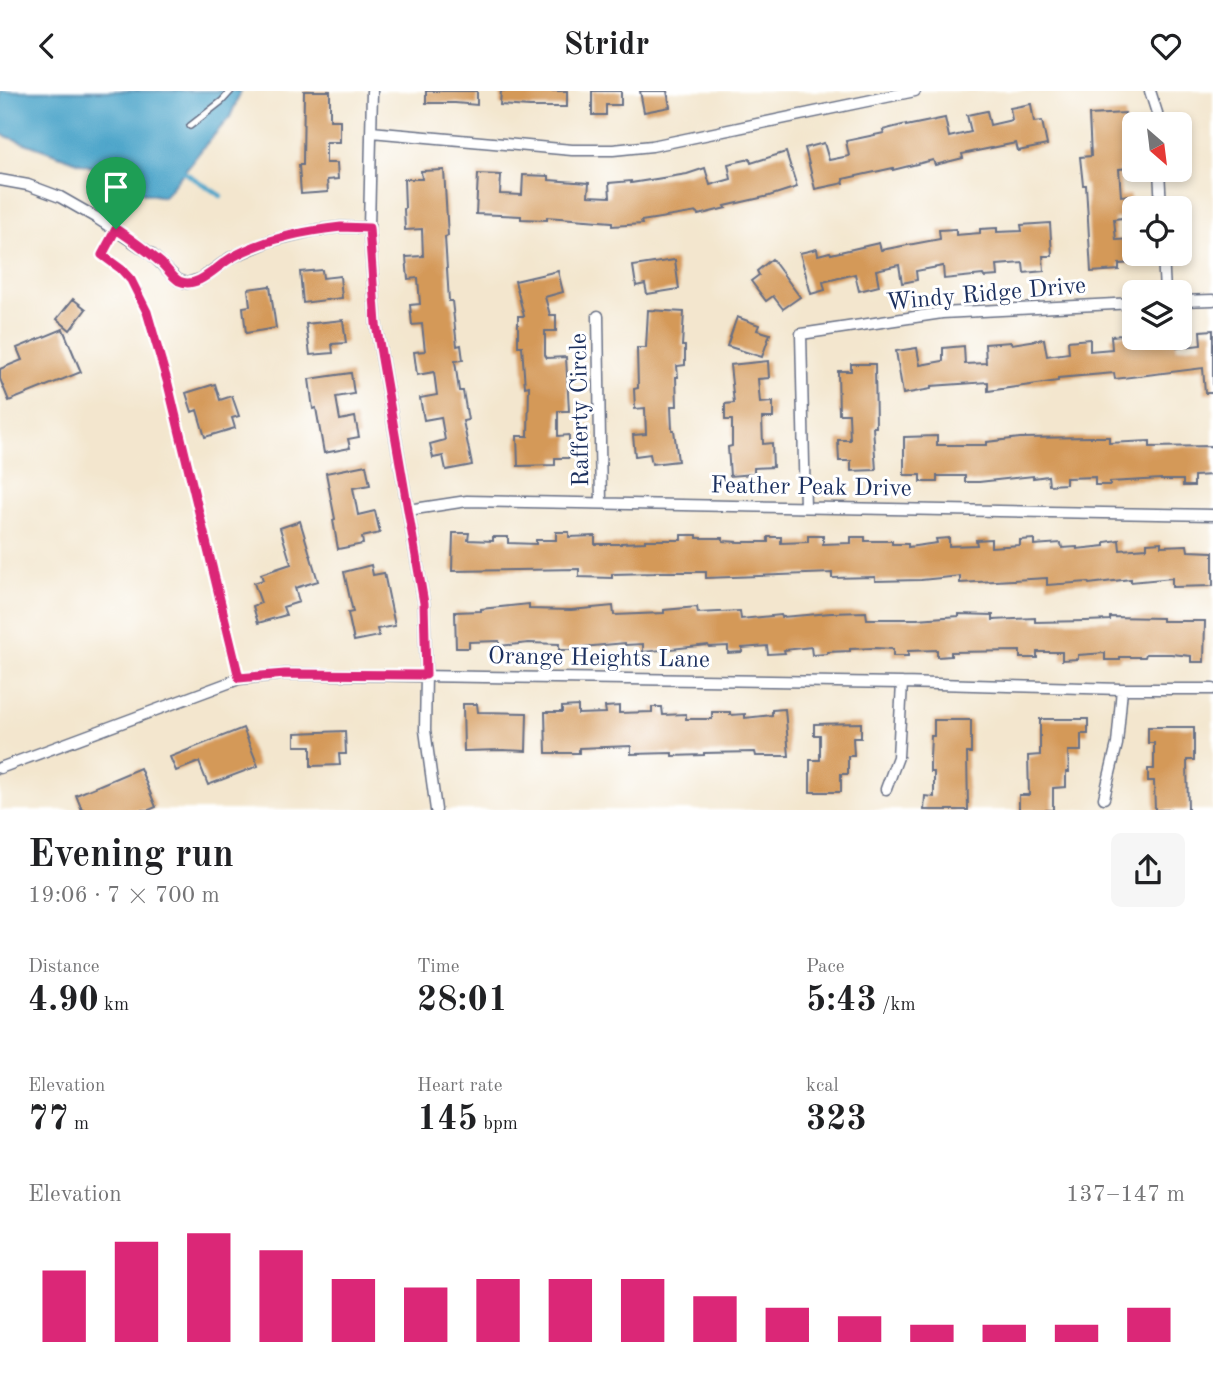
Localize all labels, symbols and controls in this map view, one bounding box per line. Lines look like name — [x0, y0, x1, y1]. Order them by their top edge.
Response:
icon: back — [28, 27, 66, 65]
icon: heart — [1147, 27, 1185, 65]
text: Stridr — [564, 30, 649, 62]
north arrow — [1122, 112, 1192, 182]
map controls — [1122, 112, 1192, 350]
pin — [86, 157, 146, 229]
icon: arrive — [97, 168, 135, 206]
button: locate — [1122, 196, 1192, 266]
street label: Windy Ridge Drive — [885, 274, 1087, 316]
button: layers — [1122, 280, 1192, 350]
street label: Rafferty Circle — [568, 333, 594, 487]
street label: Feather Peak Drive — [710, 474, 912, 502]
street label: Orange Heights Lane — [488, 645, 710, 673]
button: share — [1111, 833, 1185, 907]
text: Evening run — [28, 837, 234, 875]
text: 19:06 · 7 × 700 m — [28, 884, 220, 907]
text: Distance — [28, 958, 100, 977]
text: Time — [417, 958, 460, 977]
text: Pace — [806, 958, 845, 977]
text: 4.90 — [28, 983, 99, 1018]
text: 28:01 — [417, 983, 508, 1018]
text: 5:43 — [806, 983, 877, 1018]
text: km — [99, 996, 129, 1015]
text: /km — [877, 996, 916, 1015]
text: Elevation — [28, 1077, 105, 1096]
text: Heart rate — [417, 1077, 502, 1096]
text: kcal — [806, 1077, 839, 1096]
text: 77 — [28, 1102, 69, 1137]
text: 145 — [417, 1102, 478, 1137]
text: 323 — [806, 1102, 867, 1137]
text: m — [69, 1115, 89, 1134]
text: bpm — [478, 1115, 518, 1134]
text: Elevation — [28, 1183, 122, 1206]
text: 137–147 m — [1066, 1183, 1185, 1206]

